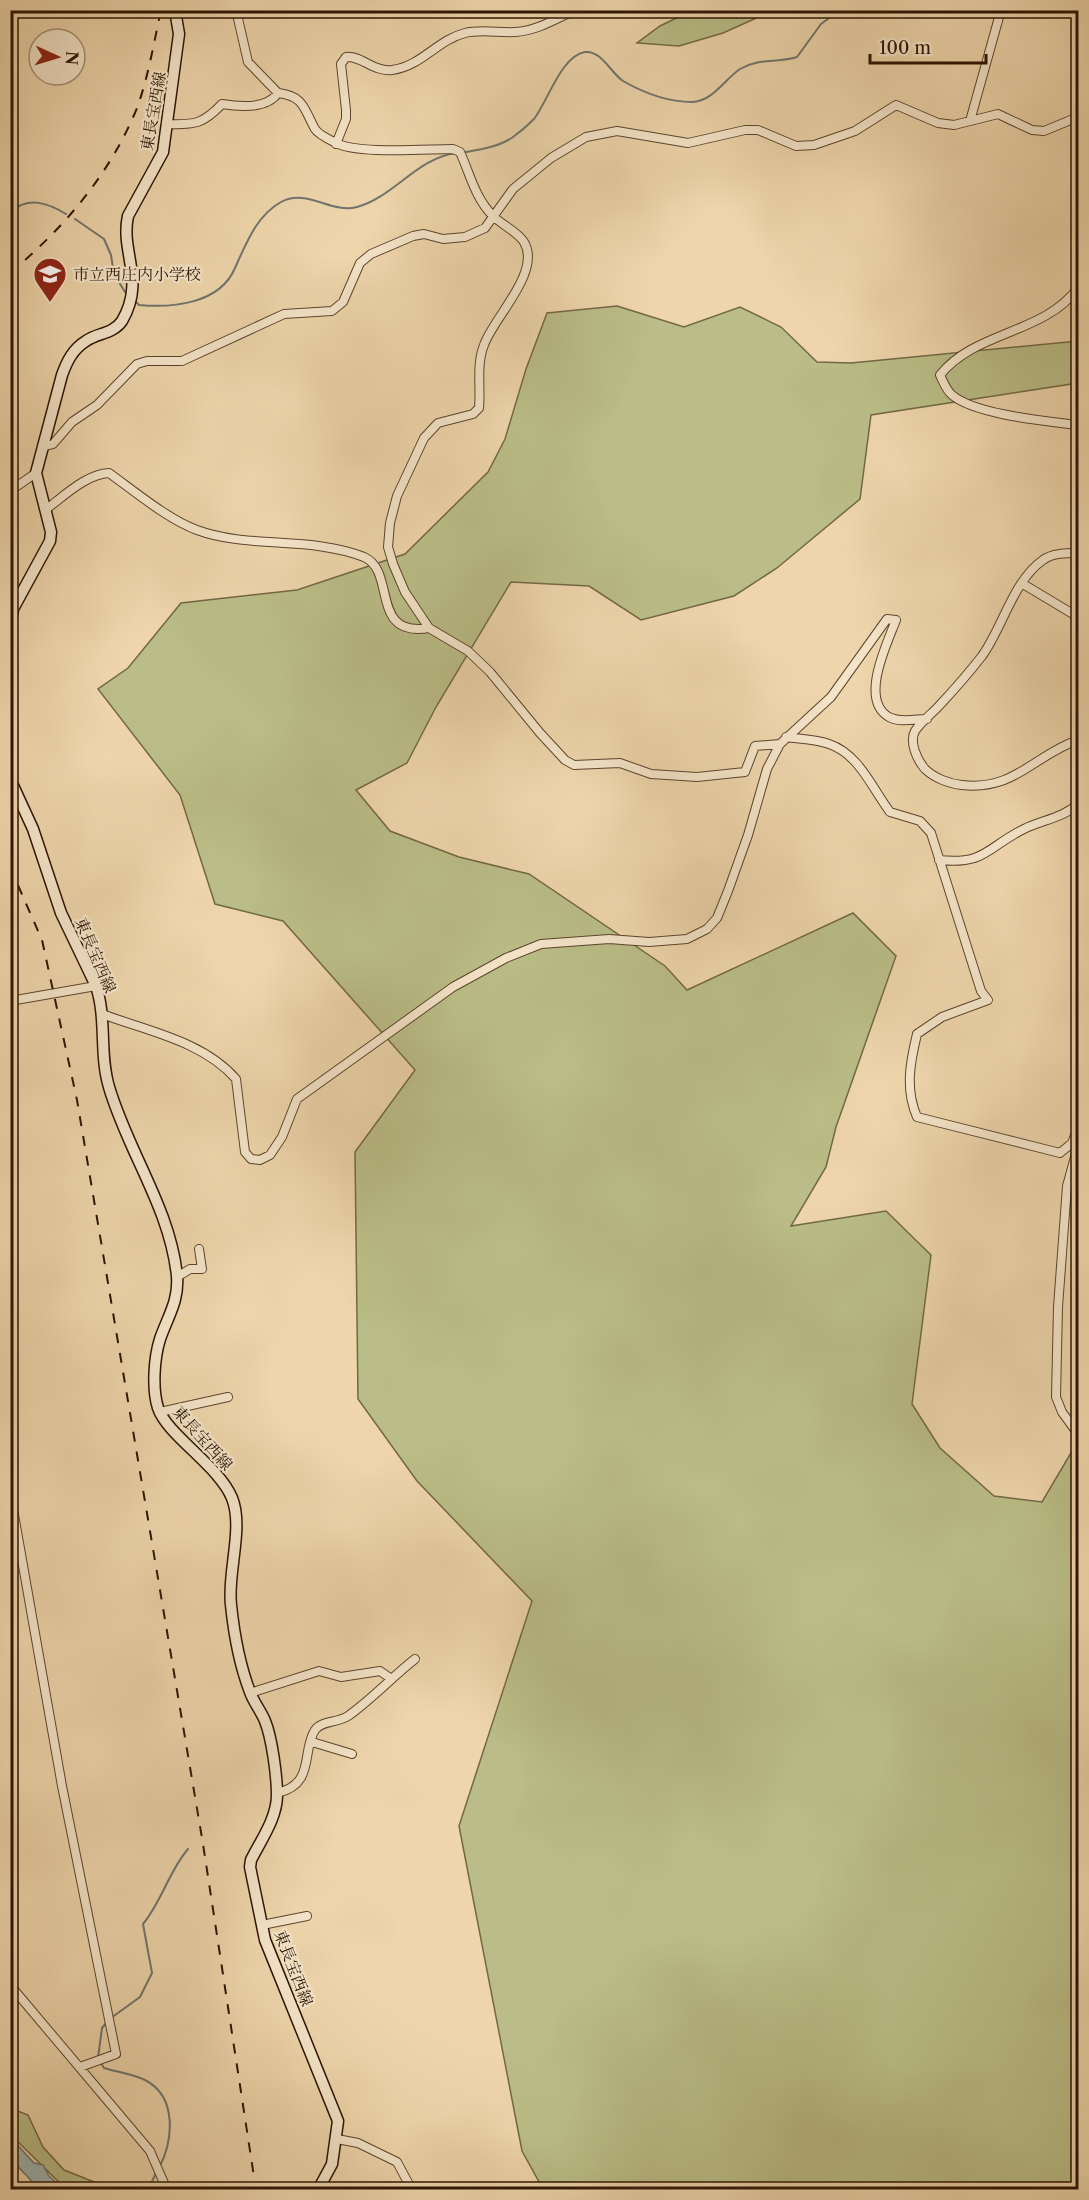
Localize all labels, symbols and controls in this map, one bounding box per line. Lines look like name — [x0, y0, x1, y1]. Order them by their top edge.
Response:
north arrow — [27, 27, 87, 87]
scale bar — [870, 27, 986, 65]
text: 100 m — [879, 37, 931, 59]
text: N — [61, 50, 82, 66]
street label: 東長宝西線 — [136, 70, 170, 152]
school or university icon: 市立西庄内小学校 — [32, 256, 68, 303]
place label: 市立西庄内小学校 — [73, 264, 201, 284]
street label: 東長宝西線 — [71, 914, 121, 996]
street label: 東長宝西線 — [169, 1402, 237, 1474]
street label: 東長宝西線 — [270, 1927, 318, 2009]

